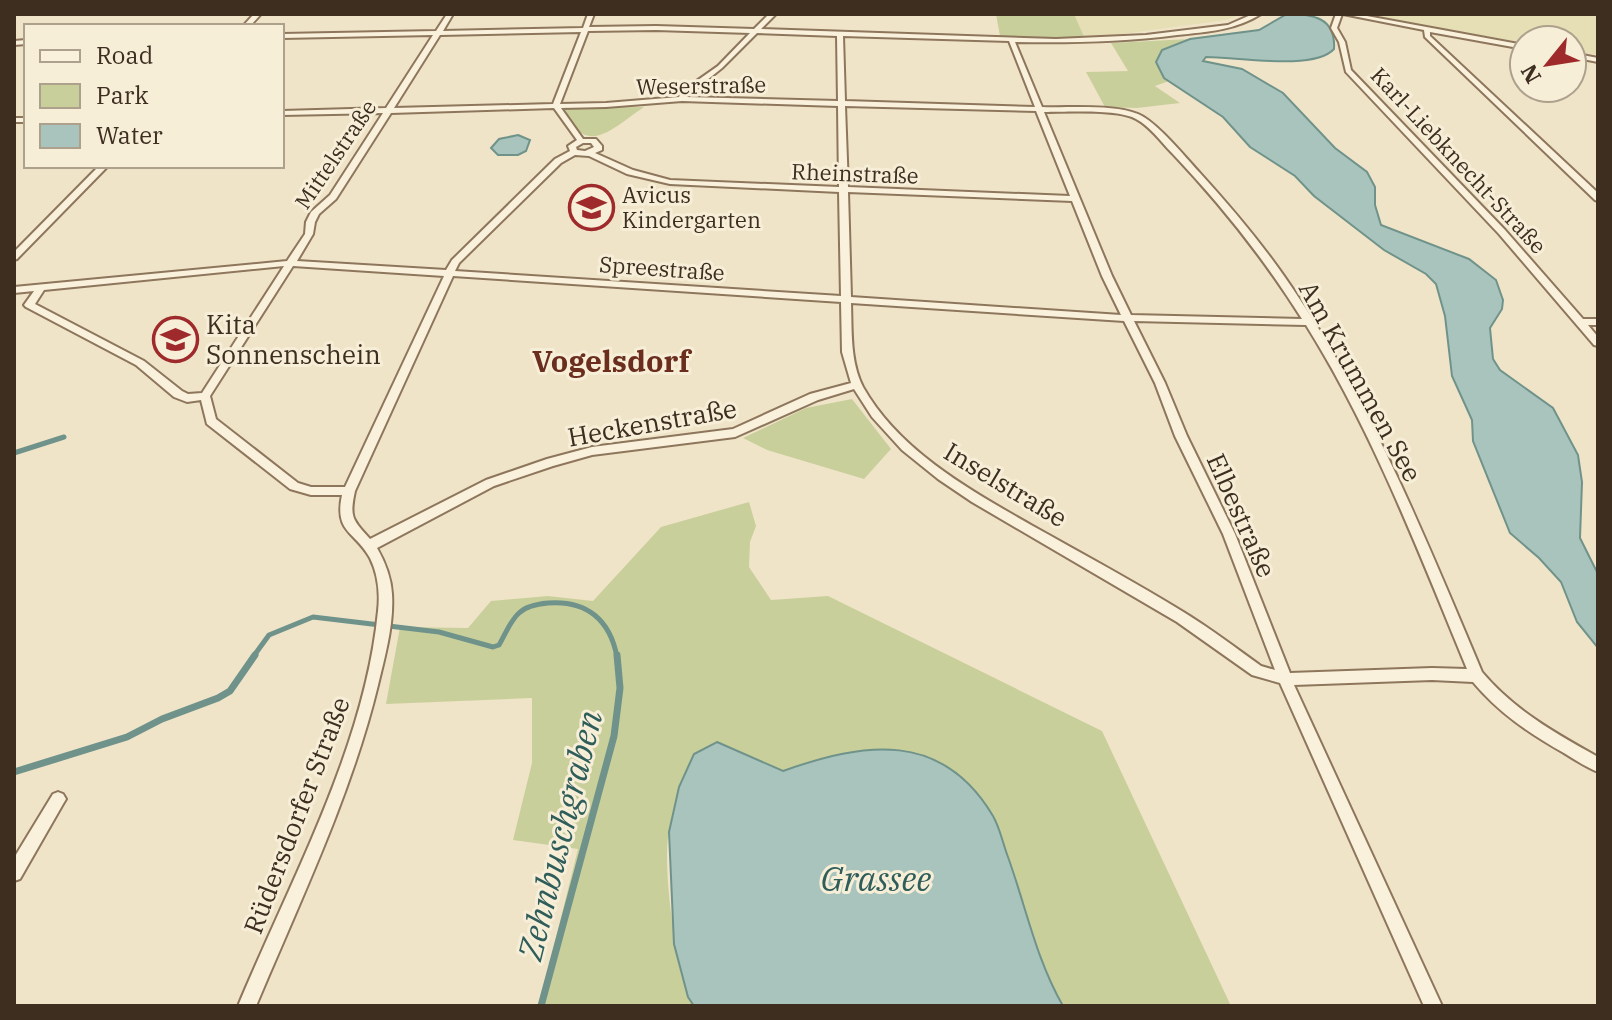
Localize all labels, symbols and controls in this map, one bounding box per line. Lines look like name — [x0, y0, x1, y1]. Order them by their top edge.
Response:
legend — [24, 24, 284, 168]
north arrow — [1508, 24, 1588, 104]
text: Road — [96, 39, 153, 71]
text: N — [1513, 59, 1547, 89]
street label: Karl-Liebknecht-Straße — [1365, 61, 1553, 259]
street label: Weserstraße — [636, 69, 766, 101]
text: Park — [96, 79, 148, 111]
street label: Mittelstraße — [288, 94, 382, 214]
text: Water — [96, 119, 163, 151]
street label: Rheinstraße — [791, 156, 919, 190]
place label: Avicus Kindergarten — [622, 180, 761, 234]
school or university icon: Avicus Kindergarten — [567, 183, 615, 231]
street label: Spreestraße — [598, 249, 726, 287]
street label: Am Krummen See — [1292, 275, 1430, 487]
place label: Kita Sonnenschein — [206, 307, 381, 371]
school or university icon: Kita Sonnenschein — [151, 315, 199, 363]
district label: Vogelsdorf — [532, 341, 692, 380]
street label: Heckenstraße — [565, 390, 739, 454]
street label: Inselstraße — [938, 434, 1074, 534]
street label: Elbestraße — [1200, 448, 1284, 582]
street label: Rüdersdorfer Straße — [235, 692, 357, 938]
water label: Zehnbuschgraben — [506, 706, 611, 965]
water label: Grassee — [821, 856, 931, 900]

